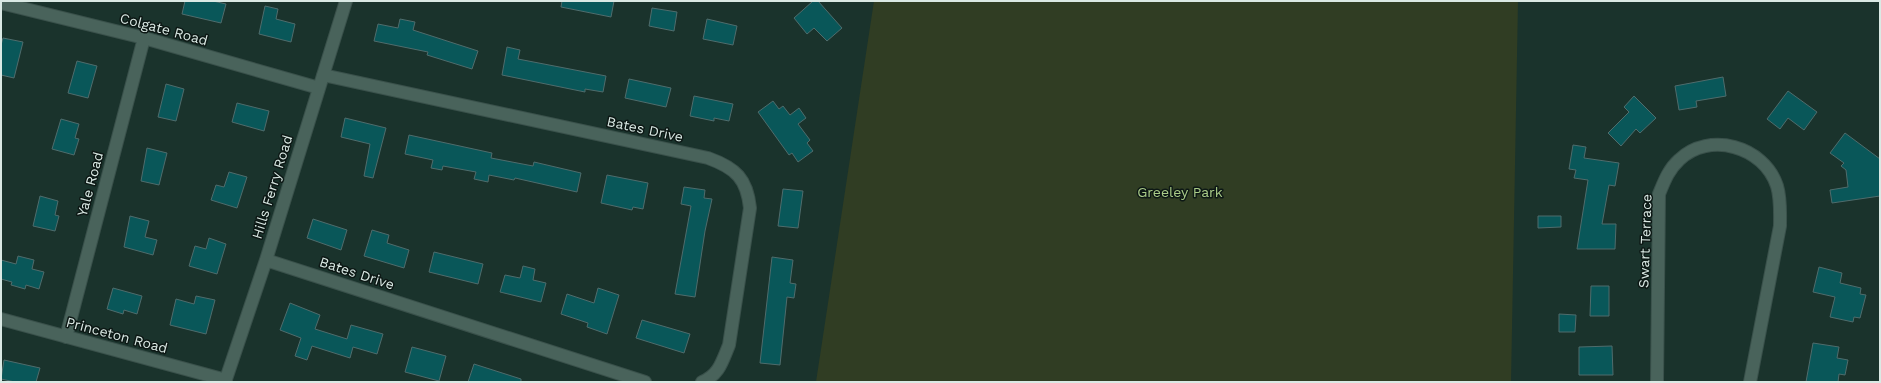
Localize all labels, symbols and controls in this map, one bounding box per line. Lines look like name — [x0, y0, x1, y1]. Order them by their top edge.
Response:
street label: Colgate Road — [118, 10, 210, 48]
street label: Bates Drive — [605, 113, 685, 145]
street label: Hills Ferry Road — [249, 133, 295, 241]
street label: Yale Road — [74, 150, 106, 218]
park label: Greeley Park — [1137, 184, 1223, 200]
street label: Swart Terrace — [1635, 194, 1655, 288]
street label: Bates Drive — [318, 253, 396, 293]
street label: Princeton Road — [65, 314, 169, 356]

